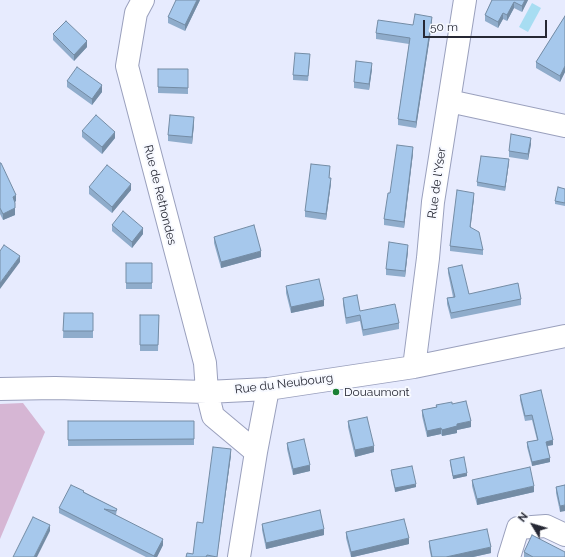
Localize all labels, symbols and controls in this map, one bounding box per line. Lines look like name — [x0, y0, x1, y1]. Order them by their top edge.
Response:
scale bar — [425, 12, 549, 38]
text: 50 m — [430, 20, 458, 34]
street label: Rue de Rethondes — [141, 143, 179, 247]
street label: Rue de l'Yser — [425, 146, 449, 220]
street label: Rue du Neubourg — [234, 371, 334, 397]
place label: Douaumont — [344, 385, 410, 399]
marker: Douaumont — [331, 387, 341, 397]
north arrow — [513, 505, 553, 545]
text: N — [515, 510, 531, 525]

